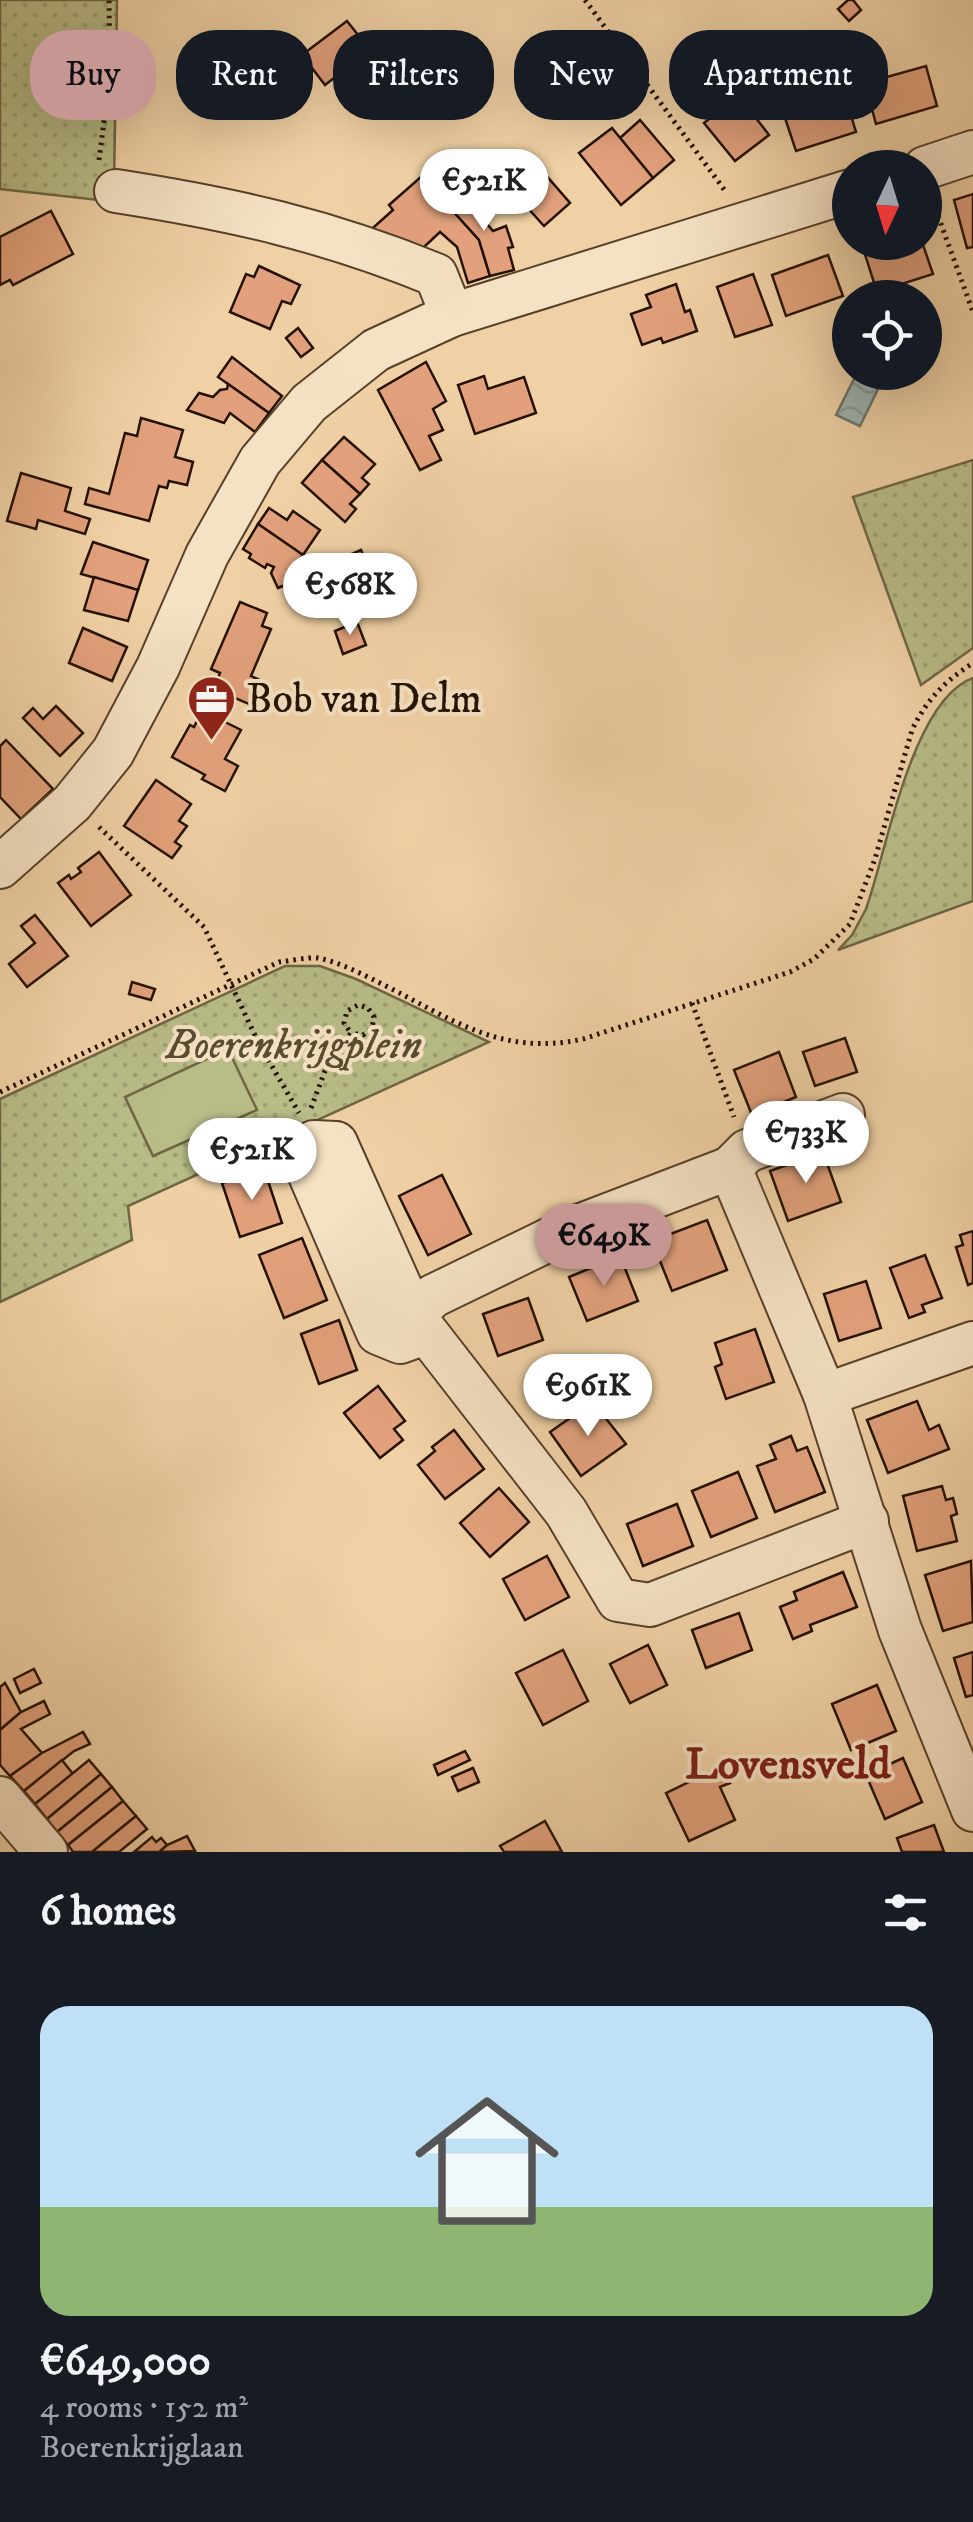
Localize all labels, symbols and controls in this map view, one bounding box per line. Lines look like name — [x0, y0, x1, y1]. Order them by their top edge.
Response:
chip: Buy — [30, 30, 156, 120]
chip: Rent — [176, 30, 313, 120]
chip: Filters — [333, 30, 494, 120]
chip: New — [514, 30, 649, 120]
chip: Apartment — [669, 30, 888, 120]
pin: €521K — [414, 149, 554, 234]
north arrow — [832, 150, 942, 260]
map controls — [832, 150, 942, 390]
text: €521K — [442, 161, 526, 201]
button: locate — [832, 280, 942, 390]
pin: €568K — [280, 553, 420, 638]
text: €568K — [305, 565, 395, 605]
office icon: Bob van Delm — [185, 674, 237, 742]
place label: Bob van Delm — [246, 674, 482, 726]
park label: Boerenkrijgplein — [164, 1020, 422, 1072]
pin: €733K — [736, 1101, 876, 1186]
text: €733K — [765, 1113, 847, 1153]
pin: €521K — [182, 1118, 322, 1203]
text: €521K — [210, 1130, 294, 1170]
pin: €649K — [534, 1204, 674, 1289]
text: €649K — [558, 1216, 650, 1256]
pin: €961K — [518, 1354, 658, 1439]
text: €961K — [545, 1366, 631, 1406]
district label: Lovensveld — [685, 1737, 892, 1793]
icon: filters — [878, 1885, 933, 1940]
text: 6 homes — [40, 1886, 176, 1938]
icon: home — [397, 2071, 577, 2251]
text: €649,000 — [40, 2336, 211, 2388]
text: 4 rooms · 152 m² — [40, 2388, 248, 2428]
text: Boerenkrijglaan — [40, 2428, 244, 2468]

